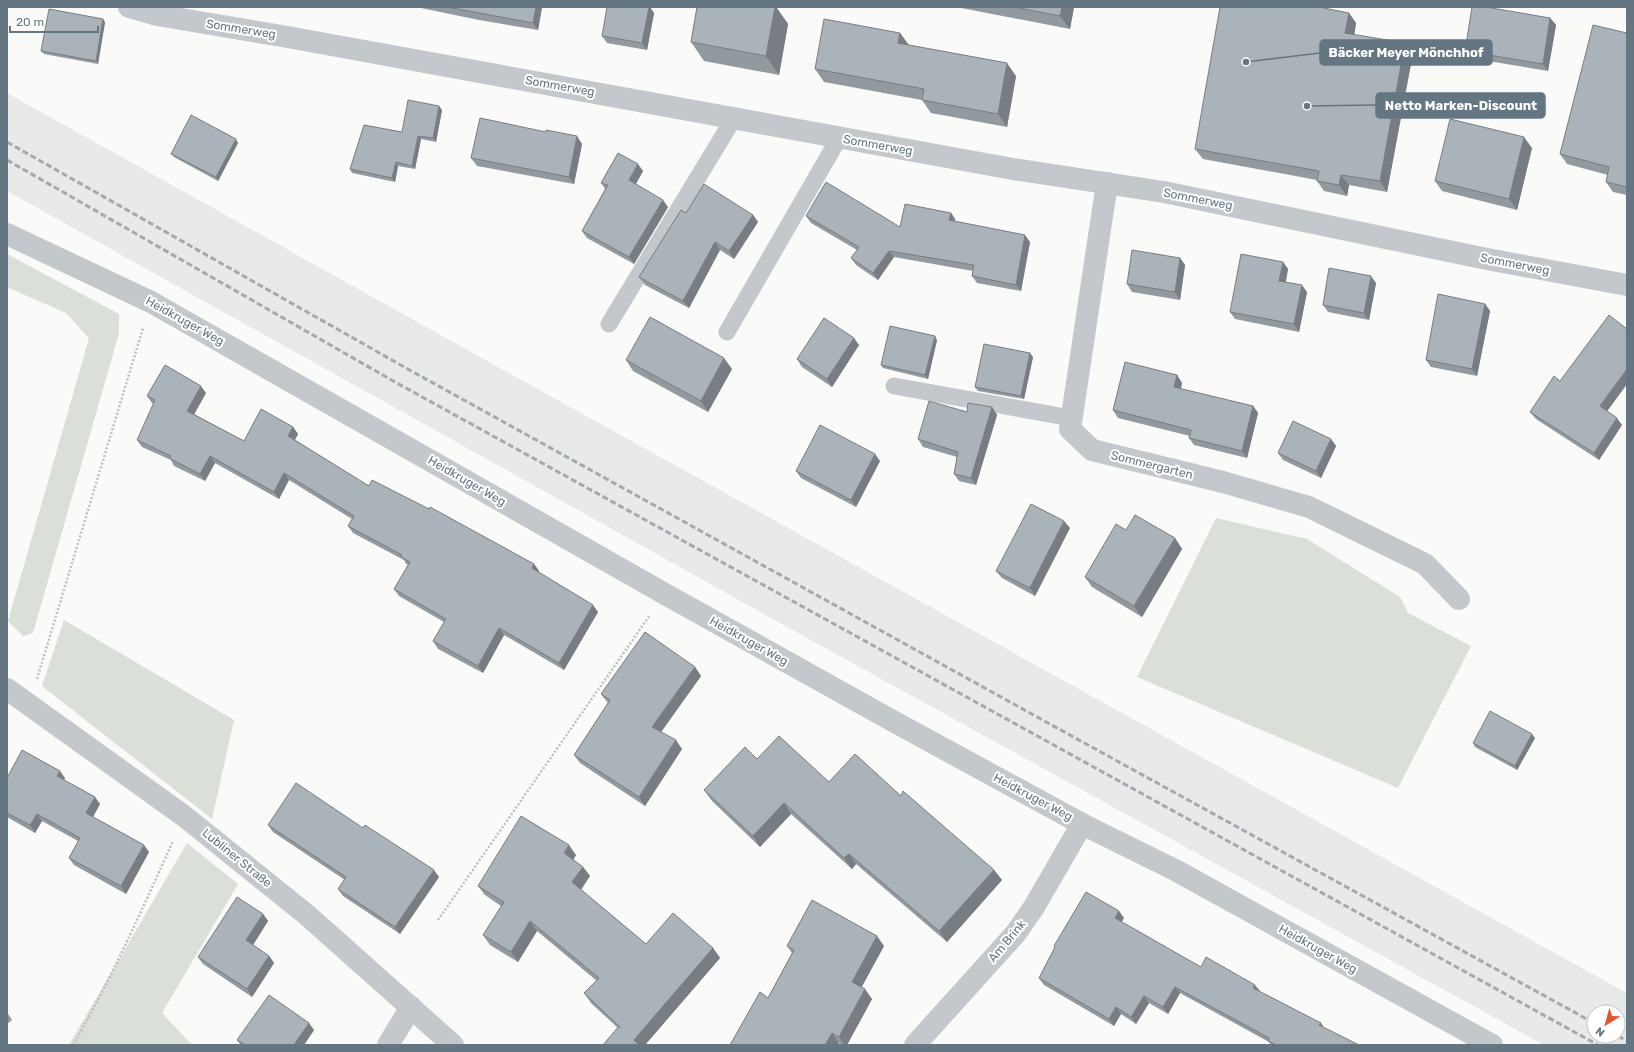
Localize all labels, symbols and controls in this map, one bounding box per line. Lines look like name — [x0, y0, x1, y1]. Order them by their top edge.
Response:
scale bar — [10, 8, 98, 34]
text: 20 m — [16, 15, 44, 29]
street label: Sommerweg — [205, 17, 277, 41]
callout: Bäcker Meyer Mönchhof — [1320, 40, 1492, 65]
text: Bäcker Meyer Mönchhof — [1328, 45, 1484, 60]
street label: Sommerweg — [524, 73, 596, 99]
callout: Netto Marken-Discount — [1376, 93, 1545, 118]
text: Netto Marken-Discount — [1385, 98, 1537, 113]
street label: Sommerweg — [842, 132, 914, 158]
street label: Sommerweg — [1162, 185, 1234, 213]
street label: Sommerweg — [1479, 250, 1551, 278]
street label: Heidkruger Weg — [143, 294, 227, 348]
street label: Sommergarten — [1110, 448, 1194, 482]
street label: Heidkruger Weg — [426, 453, 508, 509]
street label: Heidkruger Weg — [707, 614, 791, 668]
street label: Heidkruger Weg — [991, 770, 1075, 824]
street label: Lubliner Straße — [200, 826, 275, 890]
street label: Am Brink — [985, 917, 1029, 965]
street label: Heidkruger Weg — [1276, 922, 1360, 976]
north arrow — [1586, 1004, 1626, 1044]
text: N — [1593, 1024, 1607, 1039]

